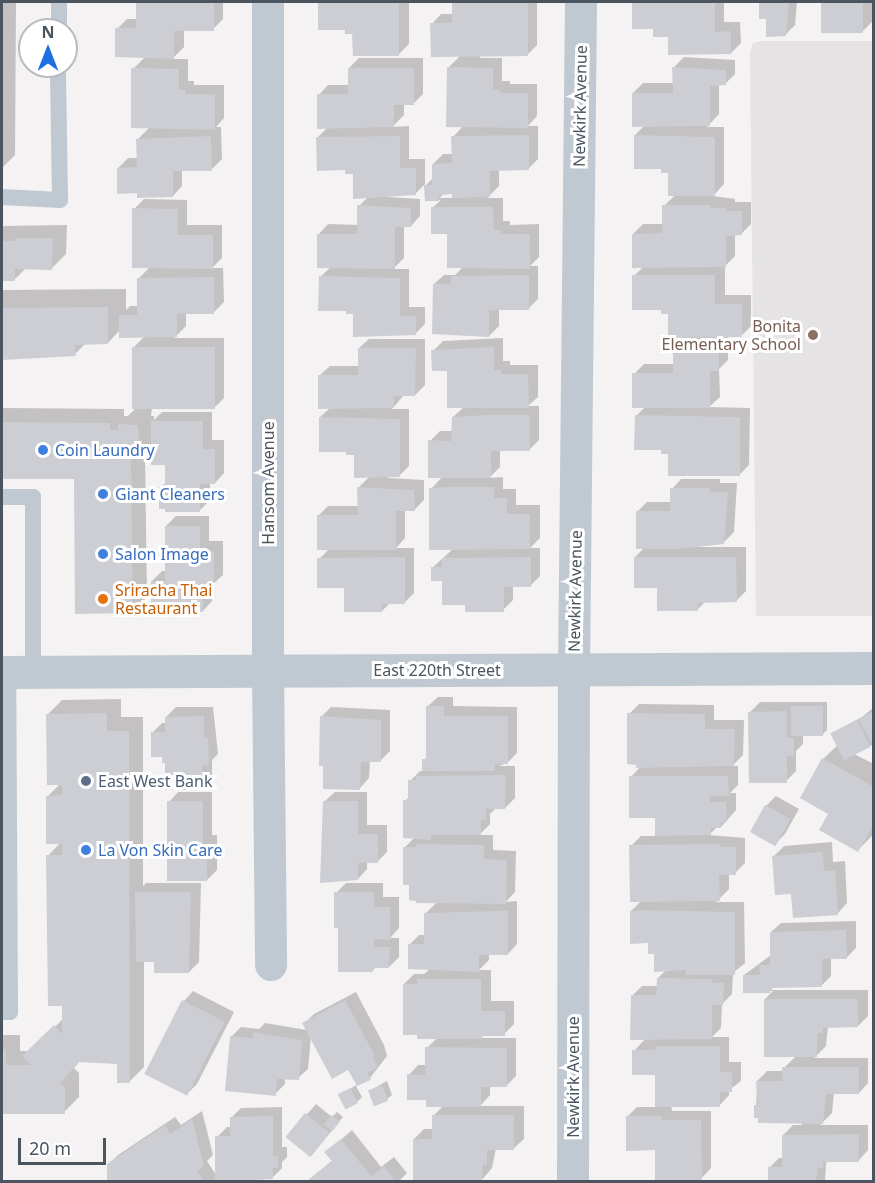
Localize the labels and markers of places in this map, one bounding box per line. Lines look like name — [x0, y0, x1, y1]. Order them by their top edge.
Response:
place label: Bonita Elementary School — [662, 316, 801, 354]
marker: Bonita Elementary School — [806, 328, 820, 342]
place label: Coin Laundry — [55, 440, 155, 460]
marker: Coin Laundry — [36, 443, 50, 457]
place label: Giant Cleaners — [115, 484, 225, 504]
marker: Giant Cleaners — [96, 487, 110, 501]
place label: Salon Image — [115, 544, 209, 564]
marker: Salon Image — [96, 547, 110, 561]
place label: Sriracha Thai Restaurant — [115, 580, 212, 618]
marker: Sriracha Thai Restaurant — [96, 592, 110, 606]
place label: East West Bank — [98, 771, 212, 791]
marker: East West Bank — [79, 774, 93, 788]
place label: La Von Skin Care — [98, 840, 222, 860]
marker: La Von Skin Care — [79, 843, 93, 857]

